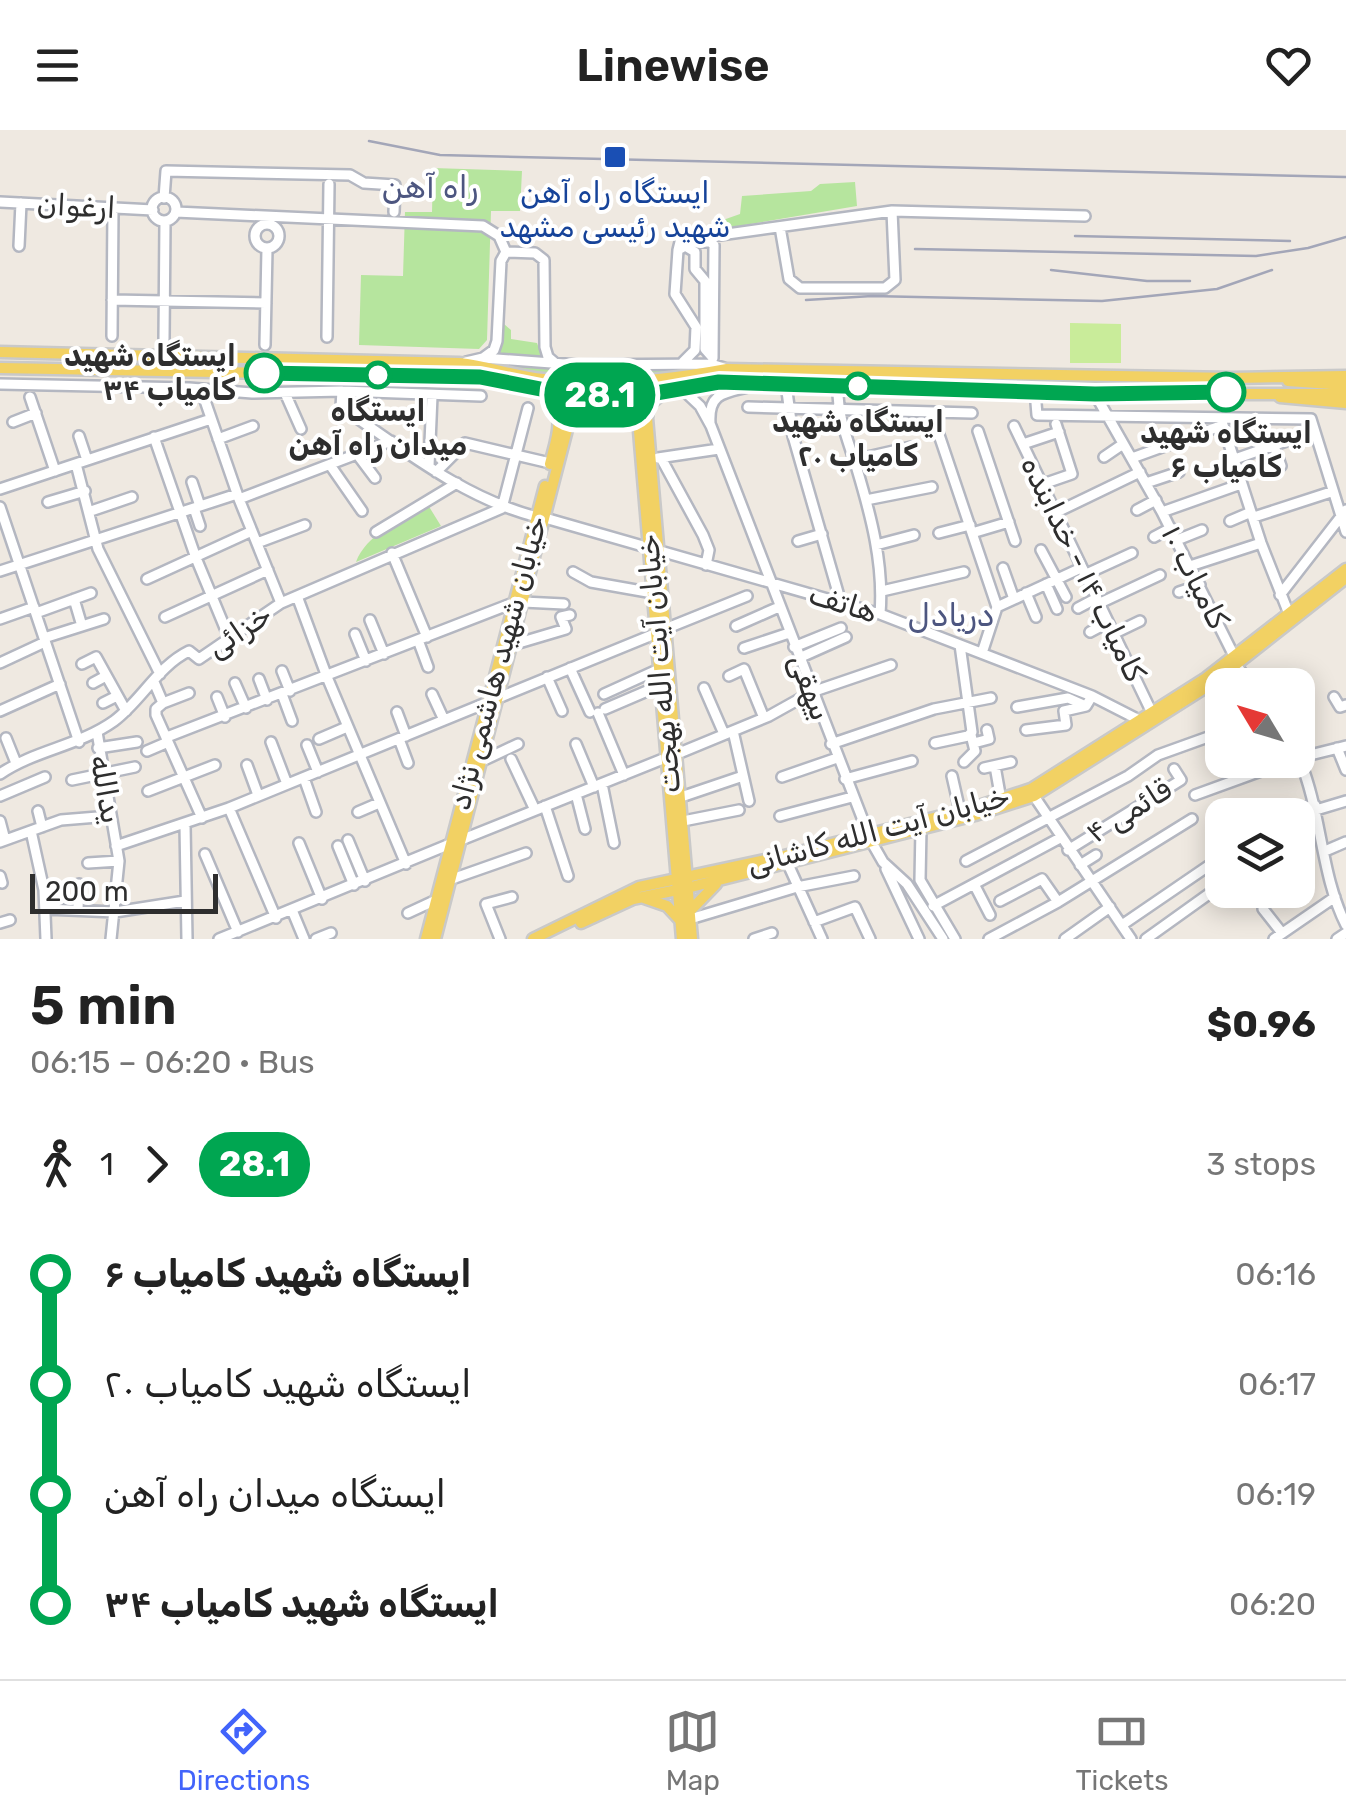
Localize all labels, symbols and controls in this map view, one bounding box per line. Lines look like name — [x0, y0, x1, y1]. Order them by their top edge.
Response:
icon: menu — [30, 38, 85, 93]
icon: heart — [1261, 38, 1316, 93]
text: Linewise — [576, 39, 770, 92]
marker: ایستگاه راه آهن شهید رئیسی مشهد — [602, 144, 628, 170]
district label: راه آهن — [382, 168, 478, 206]
place label: ایستگاه راه آهن شهید رئیسی مشهد — [499, 175, 731, 245]
street label: ارغوان — [36, 186, 116, 226]
place label: ایستگاه شهید کامیاب ۳۴ — [64, 338, 236, 408]
marker: ایستگاه شهید کامیاب ۳۴ — [245, 354, 283, 392]
marker: ایستگاه میدان راه آهن — [365, 362, 391, 388]
line badge: 28.1 — [530, 362, 670, 428]
marker: ایستگاه شهید کامیاب ۲۰ — [845, 373, 871, 399]
marker: ایستگاه شهید کامیاب ۶ — [1207, 373, 1245, 411]
text: 28.1 — [564, 374, 636, 416]
place label: ایستگاه میدان راه آهن — [289, 393, 467, 463]
place label: ایستگاه شهید کامیاب ۲۰ — [772, 404, 944, 474]
place label: ایستگاه شهید کامیاب ۶ — [1140, 415, 1312, 485]
street label: کامیاب ۱۴ - خدابنده — [1013, 450, 1153, 688]
street label: خیابان شهید هاشمی نژاد — [441, 512, 555, 814]
street label: کامیاب ۱۰ — [1154, 519, 1237, 635]
street label: خیابان آیت الله بهجت — [630, 533, 688, 795]
street label: هاتف — [804, 576, 882, 630]
street label: خزائی — [200, 596, 278, 666]
district label: دریادل — [908, 596, 994, 634]
street label: بیهقی — [781, 649, 839, 725]
north arrow — [1205, 668, 1315, 778]
map controls — [1205, 668, 1315, 908]
street label: یدالله — [82, 752, 130, 826]
street label: قائمی ۴ — [1080, 771, 1178, 851]
street label: خیابان آیت الله کاشانی — [743, 778, 1013, 882]
button: layers — [1205, 798, 1315, 908]
scale bar — [30, 869, 218, 914]
text: 200 m — [45, 875, 129, 908]
text: 5 min — [30, 973, 177, 1038]
text: $0.96 — [1207, 1001, 1316, 1047]
text: 06:15 – 06:20 · Bus — [30, 1043, 315, 1081]
icon: walk — [30, 1137, 85, 1192]
icon: forward — [129, 1137, 184, 1192]
text: 28.1 — [219, 1143, 290, 1185]
text: 1 — [100, 1145, 114, 1183]
text: 3 stops — [1206, 1145, 1316, 1183]
text: ایستگاه شهید کامیاب ۶ — [104, 1251, 472, 1297]
text: 06:16 — [1235, 1255, 1316, 1293]
text: ایستگاه شهید کامیاب ۲۰ — [104, 1361, 472, 1407]
text: 06:17 — [1238, 1365, 1316, 1403]
text: ایستگاه میدان راه آهن — [104, 1471, 446, 1517]
text: 06:19 — [1236, 1475, 1316, 1513]
text: ایستگاه شهید کامیاب ۳۴ — [104, 1581, 499, 1627]
text: 06:20 — [1229, 1585, 1316, 1623]
tab: Directions — [178, 1704, 310, 1797]
tab: Map — [665, 1704, 720, 1797]
tab: Tickets — [1075, 1704, 1168, 1797]

